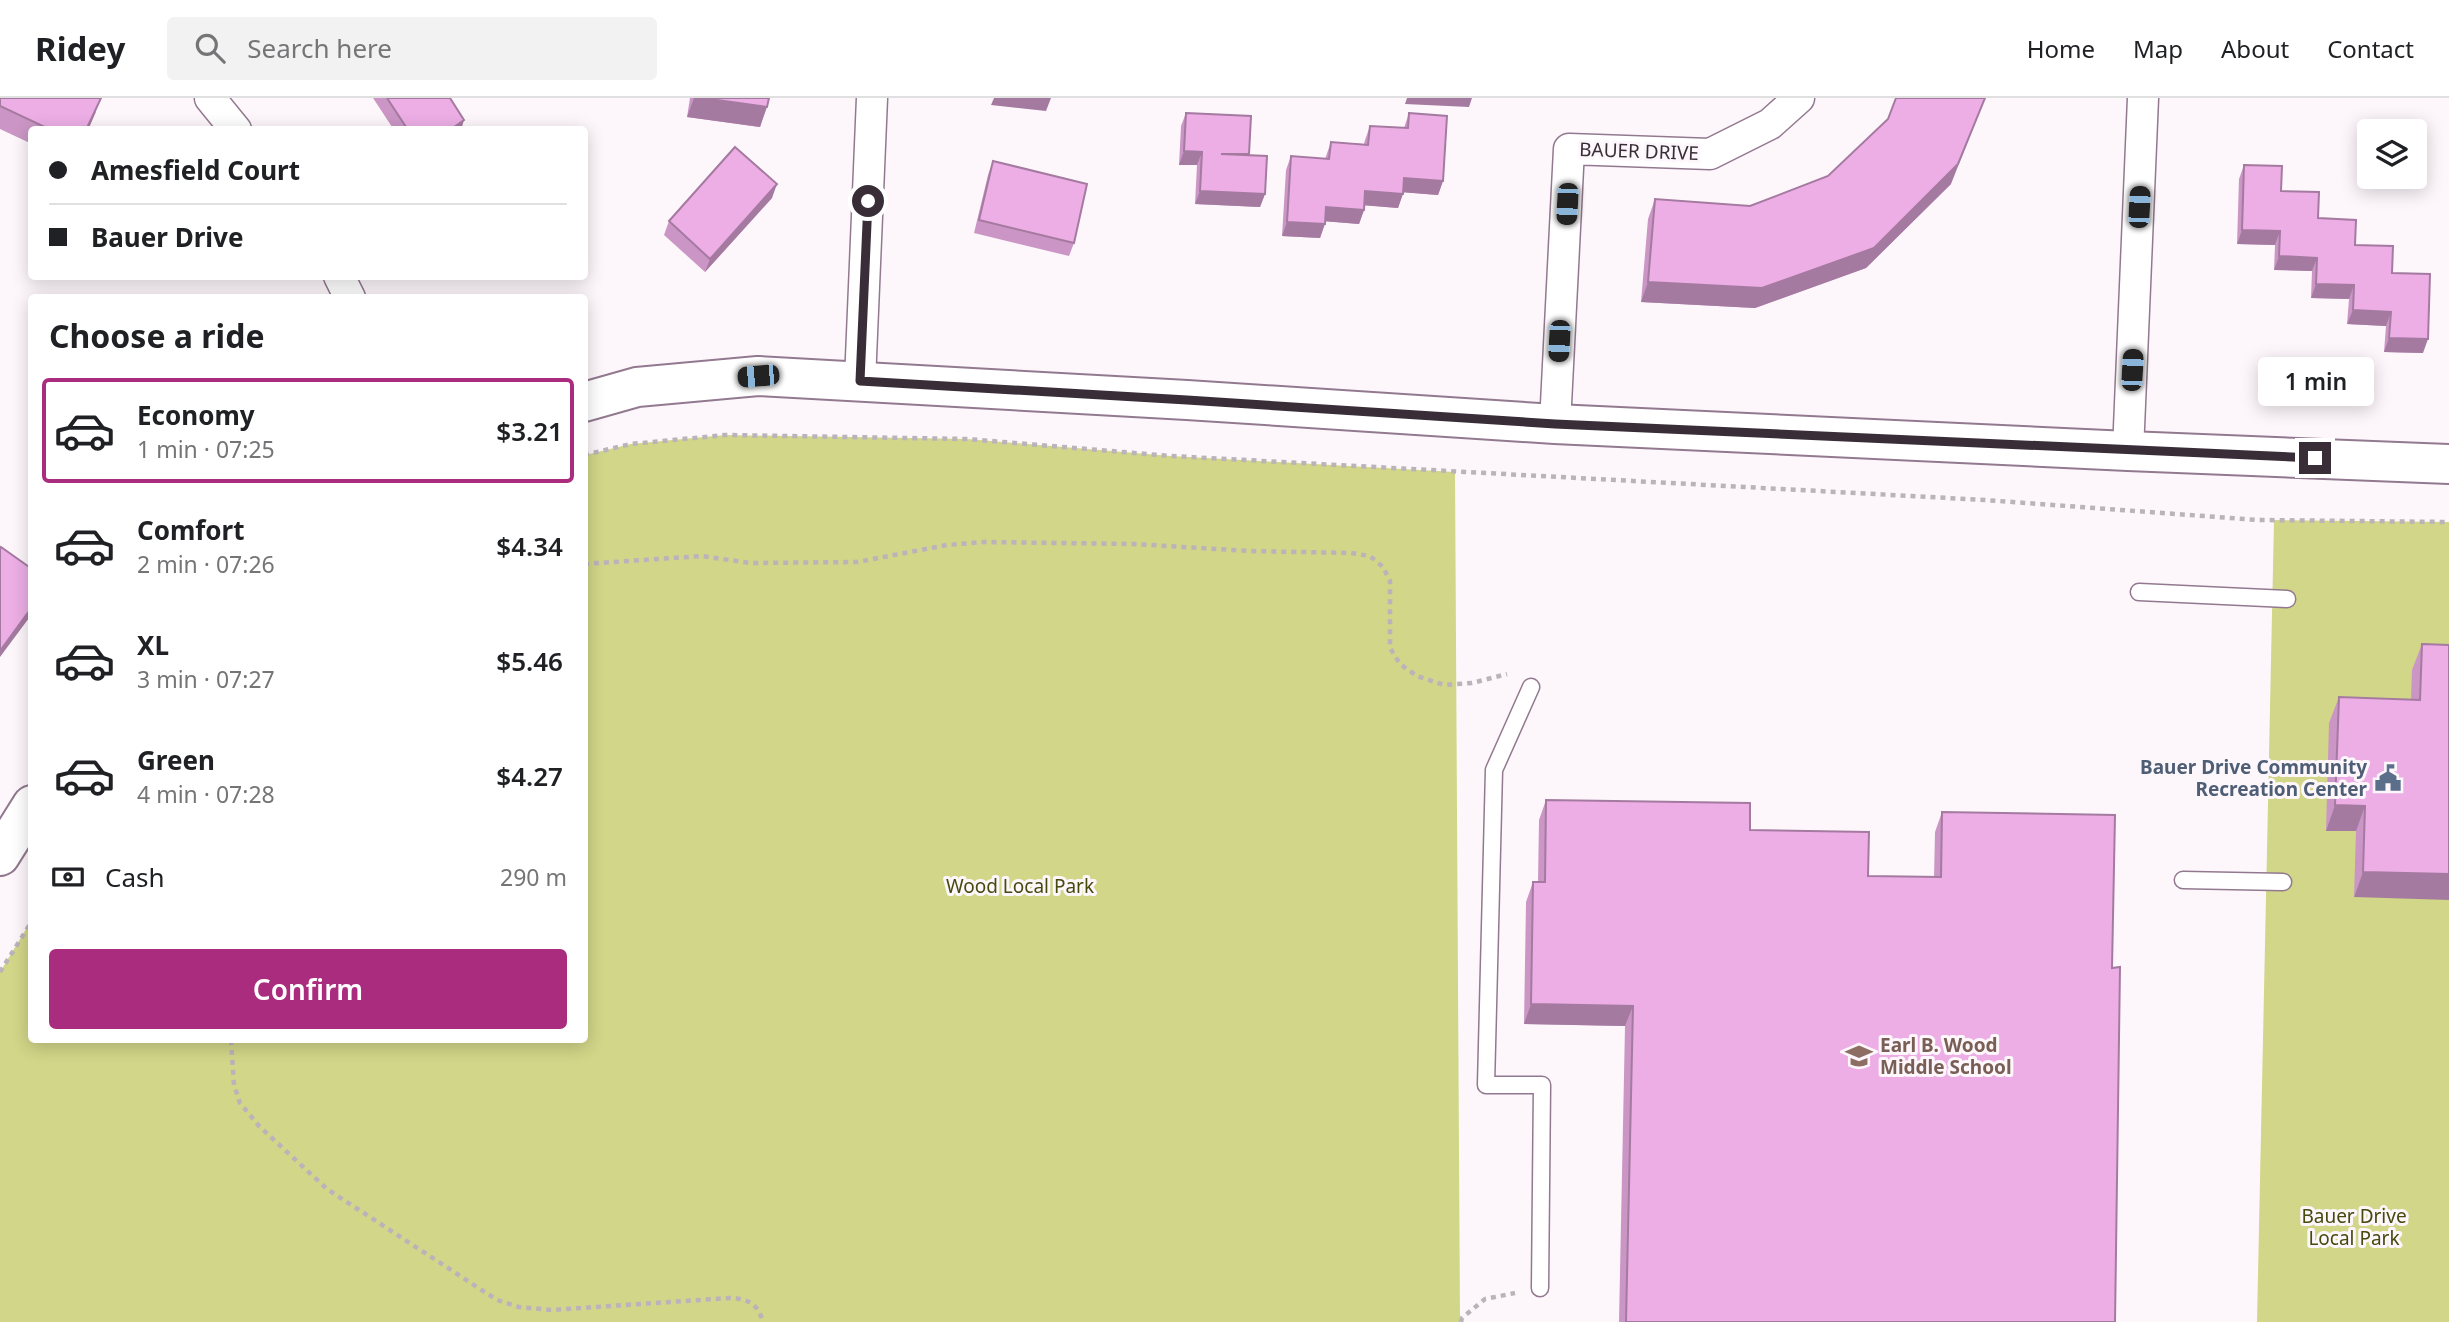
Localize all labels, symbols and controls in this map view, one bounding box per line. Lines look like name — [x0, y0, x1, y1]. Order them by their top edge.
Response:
search box — [167, 17, 657, 80]
text: Ridey — [35, 26, 125, 71]
icon: search — [191, 29, 229, 67]
text: Search here — [247, 30, 392, 66]
text: Home — [2027, 32, 2095, 65]
text: Map — [2133, 32, 2183, 65]
text: About — [2221, 32, 2289, 65]
text: Contact — [2327, 32, 2414, 65]
map controls — [2357, 119, 2427, 189]
button: layers — [2357, 119, 2427, 189]
street label: BAUER DRIVE — [1579, 136, 1699, 166]
text: Amesfield Court — [91, 152, 300, 188]
car — [1556, 182, 1579, 226]
route start — [852, 185, 884, 217]
car — [2128, 185, 2151, 229]
text: Bauer Drive — [91, 219, 243, 255]
text: Choose a ride — [49, 314, 265, 357]
car — [1548, 319, 1571, 363]
car — [2121, 348, 2144, 392]
callout: 1 min — [2257, 356, 2373, 406]
car — [737, 364, 780, 388]
text: 1 min — [2285, 365, 2347, 397]
text: Economy — [137, 397, 255, 433]
icon: car — [53, 399, 116, 462]
text: $3.21 — [496, 413, 563, 449]
text: 1 min · 07:25 — [137, 433, 275, 465]
route end — [2299, 442, 2331, 474]
text: Comfort — [137, 512, 245, 548]
icon: car — [53, 514, 116, 577]
text: $4.34 — [496, 528, 563, 564]
text: 2 min · 07:26 — [137, 548, 275, 580]
text: XL — [137, 627, 169, 663]
icon: car — [53, 629, 116, 692]
text: $5.46 — [496, 643, 563, 679]
text: 3 min · 07:27 — [137, 663, 275, 695]
text: Green — [137, 742, 215, 778]
icon: car — [53, 744, 116, 807]
place label: Bauer Drive Community Recreation Center — [2140, 754, 2368, 802]
text: $4.27 — [496, 758, 563, 794]
public building icon: Bauer Drive Community Recreation Center — [2373, 763, 2403, 793]
text: 4 min · 07:28 — [137, 778, 275, 810]
icon: cash — [49, 858, 87, 896]
text: Cash — [105, 859, 165, 895]
text: 290 m — [500, 861, 567, 893]
park label: Wood Local Park — [946, 873, 1094, 899]
button: Confirm — [49, 949, 567, 1029]
place label: Earl B. Wood Middle School — [1880, 1032, 2012, 1080]
school or university icon: Earl B. Wood Middle School — [1844, 1041, 1874, 1071]
park label: Bauer Drive Local Park — [2301, 1203, 2407, 1251]

